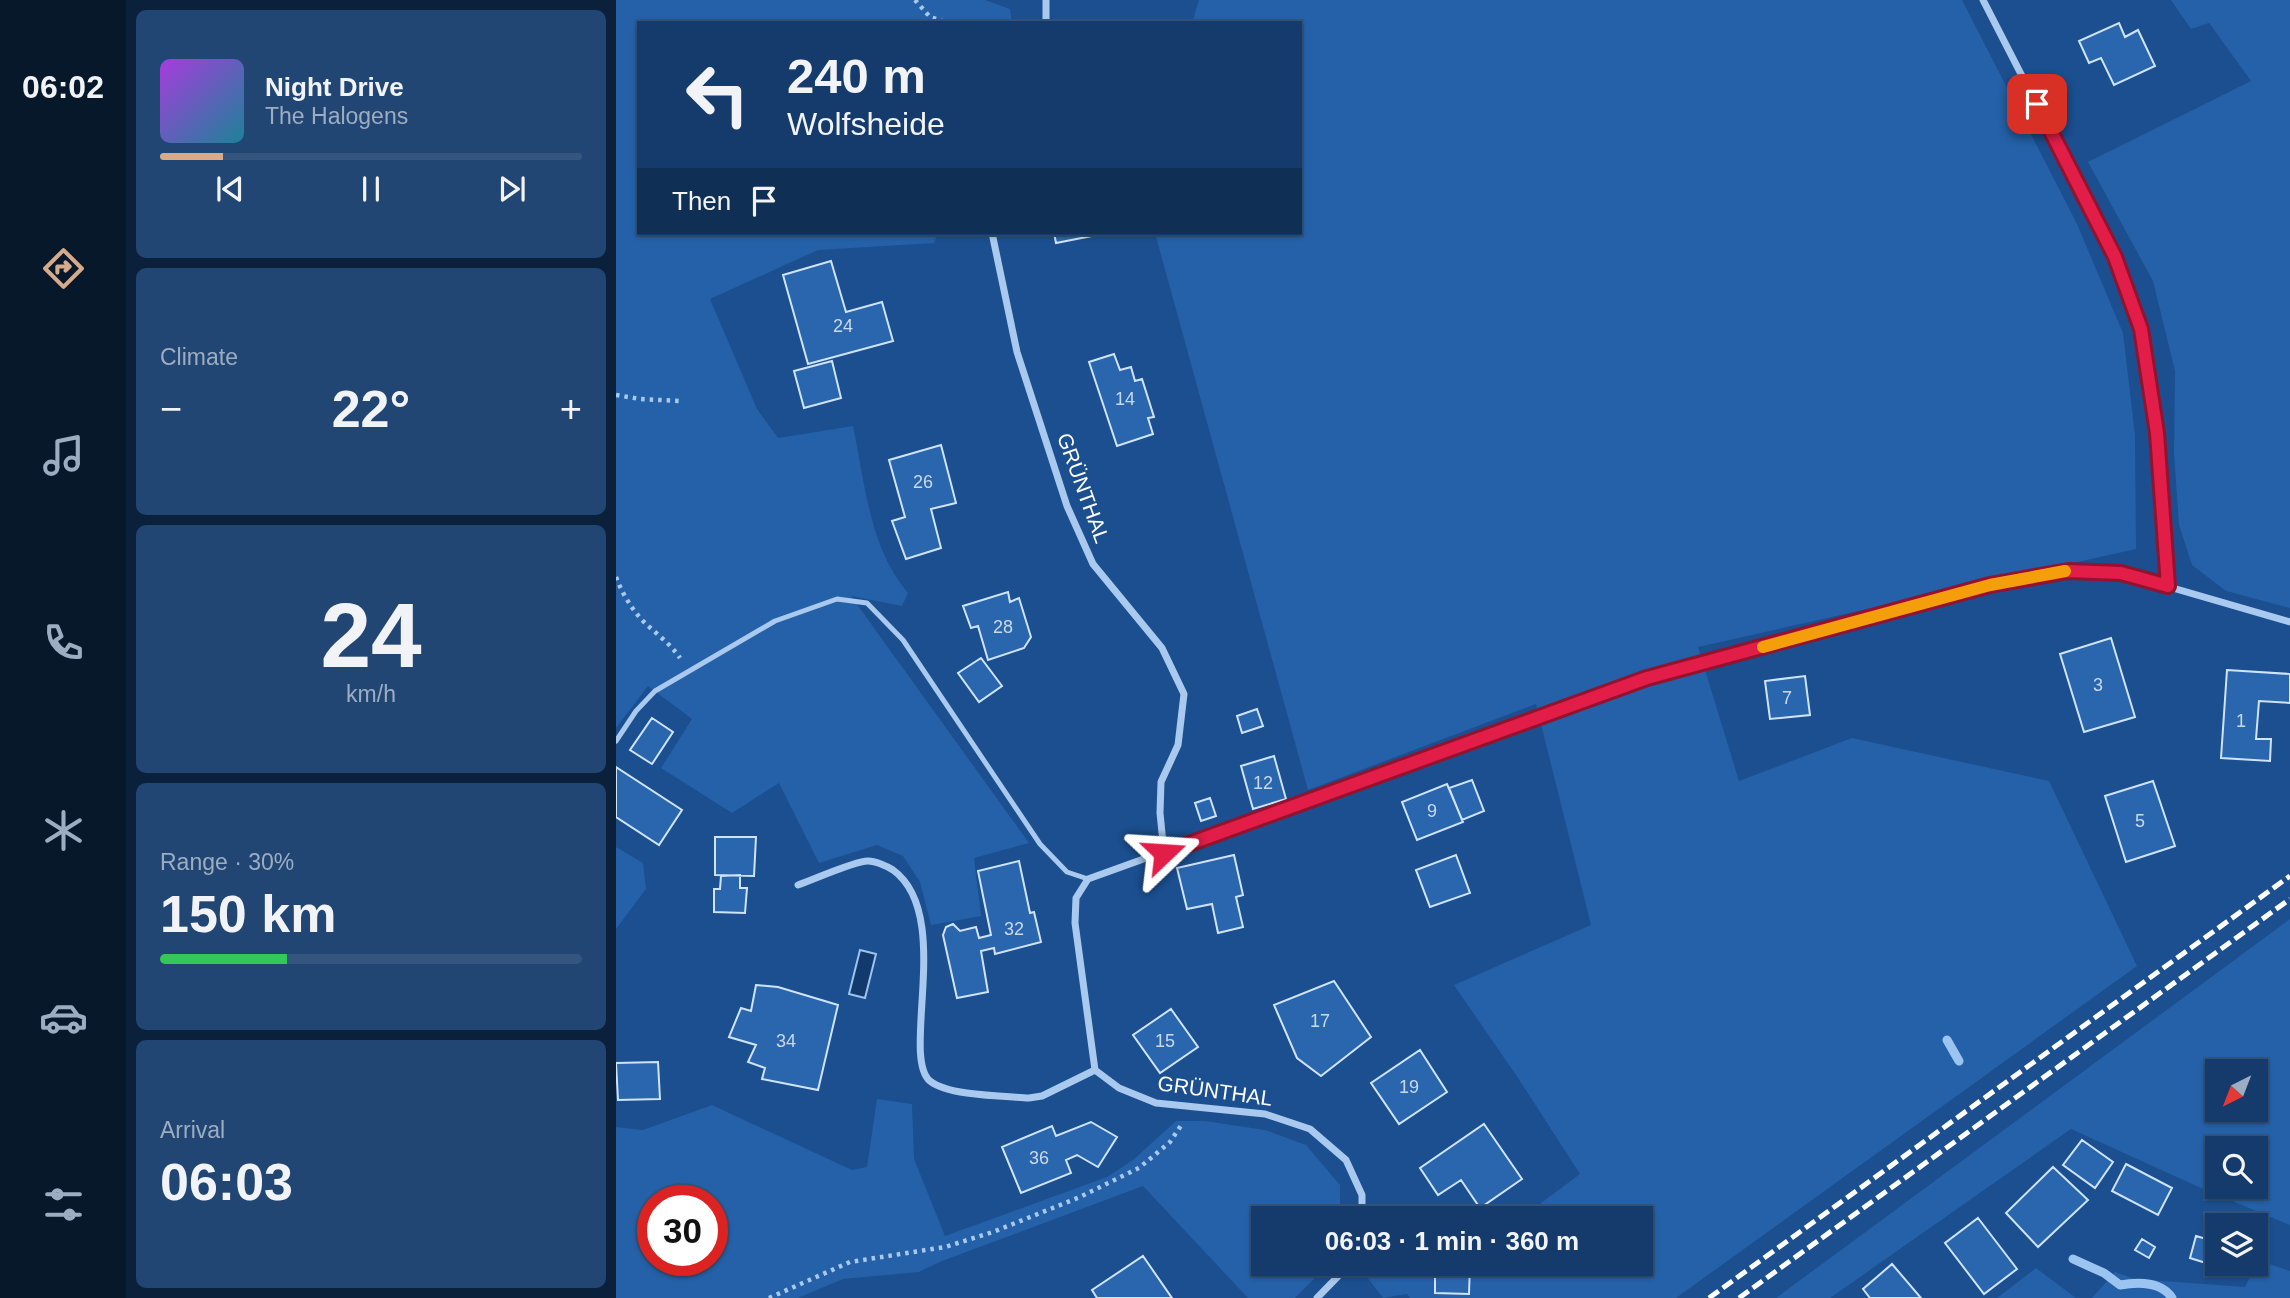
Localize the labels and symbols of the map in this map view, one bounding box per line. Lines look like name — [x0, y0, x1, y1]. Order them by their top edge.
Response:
pin — [2007, 74, 2067, 134]
house number: 24 — [833, 316, 853, 336]
house number: 14 — [1115, 389, 1135, 409]
street label: GRÜNTHAL — [1053, 430, 1114, 546]
house number: 26 — [913, 472, 933, 492]
house number: 28 — [993, 617, 1013, 637]
house number: 3 — [2093, 675, 2103, 695]
house number: 7 — [1782, 688, 1792, 708]
house number: 1 — [2236, 711, 2246, 731]
house number: 12 — [1253, 773, 1273, 793]
house number: 9 — [1427, 801, 1437, 821]
house number: 5 — [2135, 811, 2145, 831]
position arrow — [1127, 816, 1201, 890]
house number: 32 — [1004, 919, 1024, 939]
house number: 17 — [1310, 1011, 1330, 1031]
house number: 34 — [776, 1031, 796, 1051]
house number: 15 — [1155, 1031, 1175, 1051]
north arrow — [2205, 1059, 2268, 1122]
street label: GRÜNTHAL — [1156, 1071, 1274, 1110]
house number: 19 — [1399, 1077, 1419, 1097]
house number: 36 — [1029, 1148, 1049, 1168]
speed limit sign: 30 — [637, 1185, 728, 1276]

